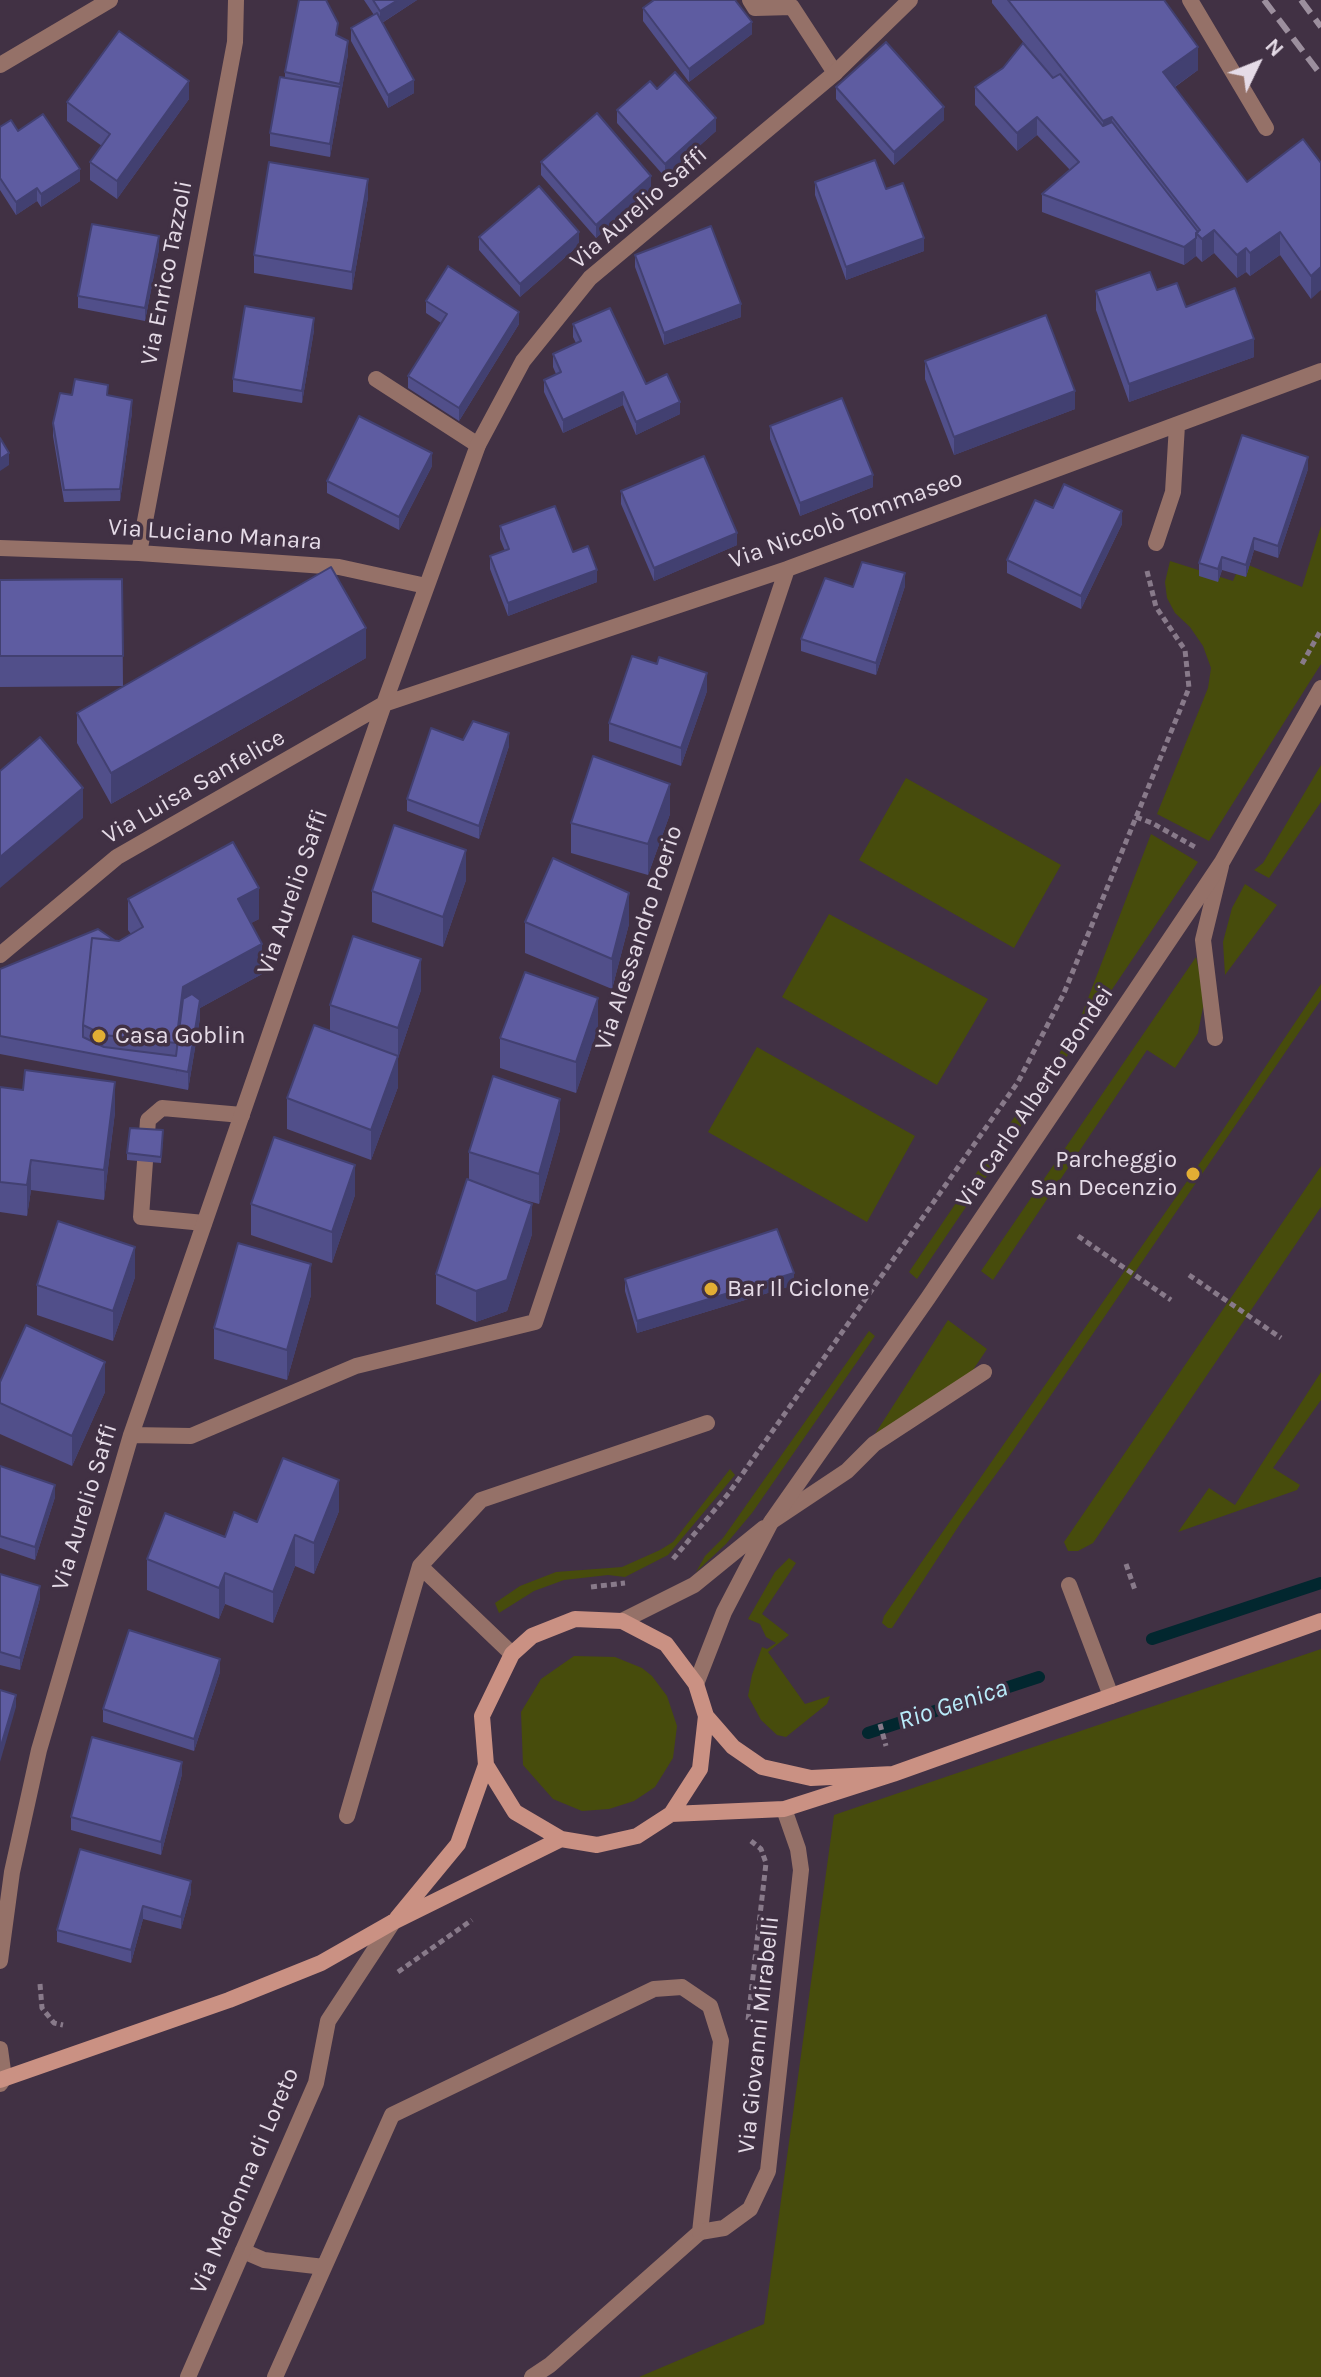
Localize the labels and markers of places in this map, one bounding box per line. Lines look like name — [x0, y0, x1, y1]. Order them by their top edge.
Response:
place label: Casa Goblin — [115, 1022, 246, 1050]
marker: Casa Goblin — [90, 1027, 108, 1045]
place label: Parcheggio San Decenzio — [1030, 1146, 1177, 1202]
marker: Parcheggio San Decenzio — [1184, 1165, 1202, 1183]
place label: Bar Il Ciclone — [727, 1275, 870, 1303]
marker: Bar Il Ciclone — [702, 1280, 720, 1298]

